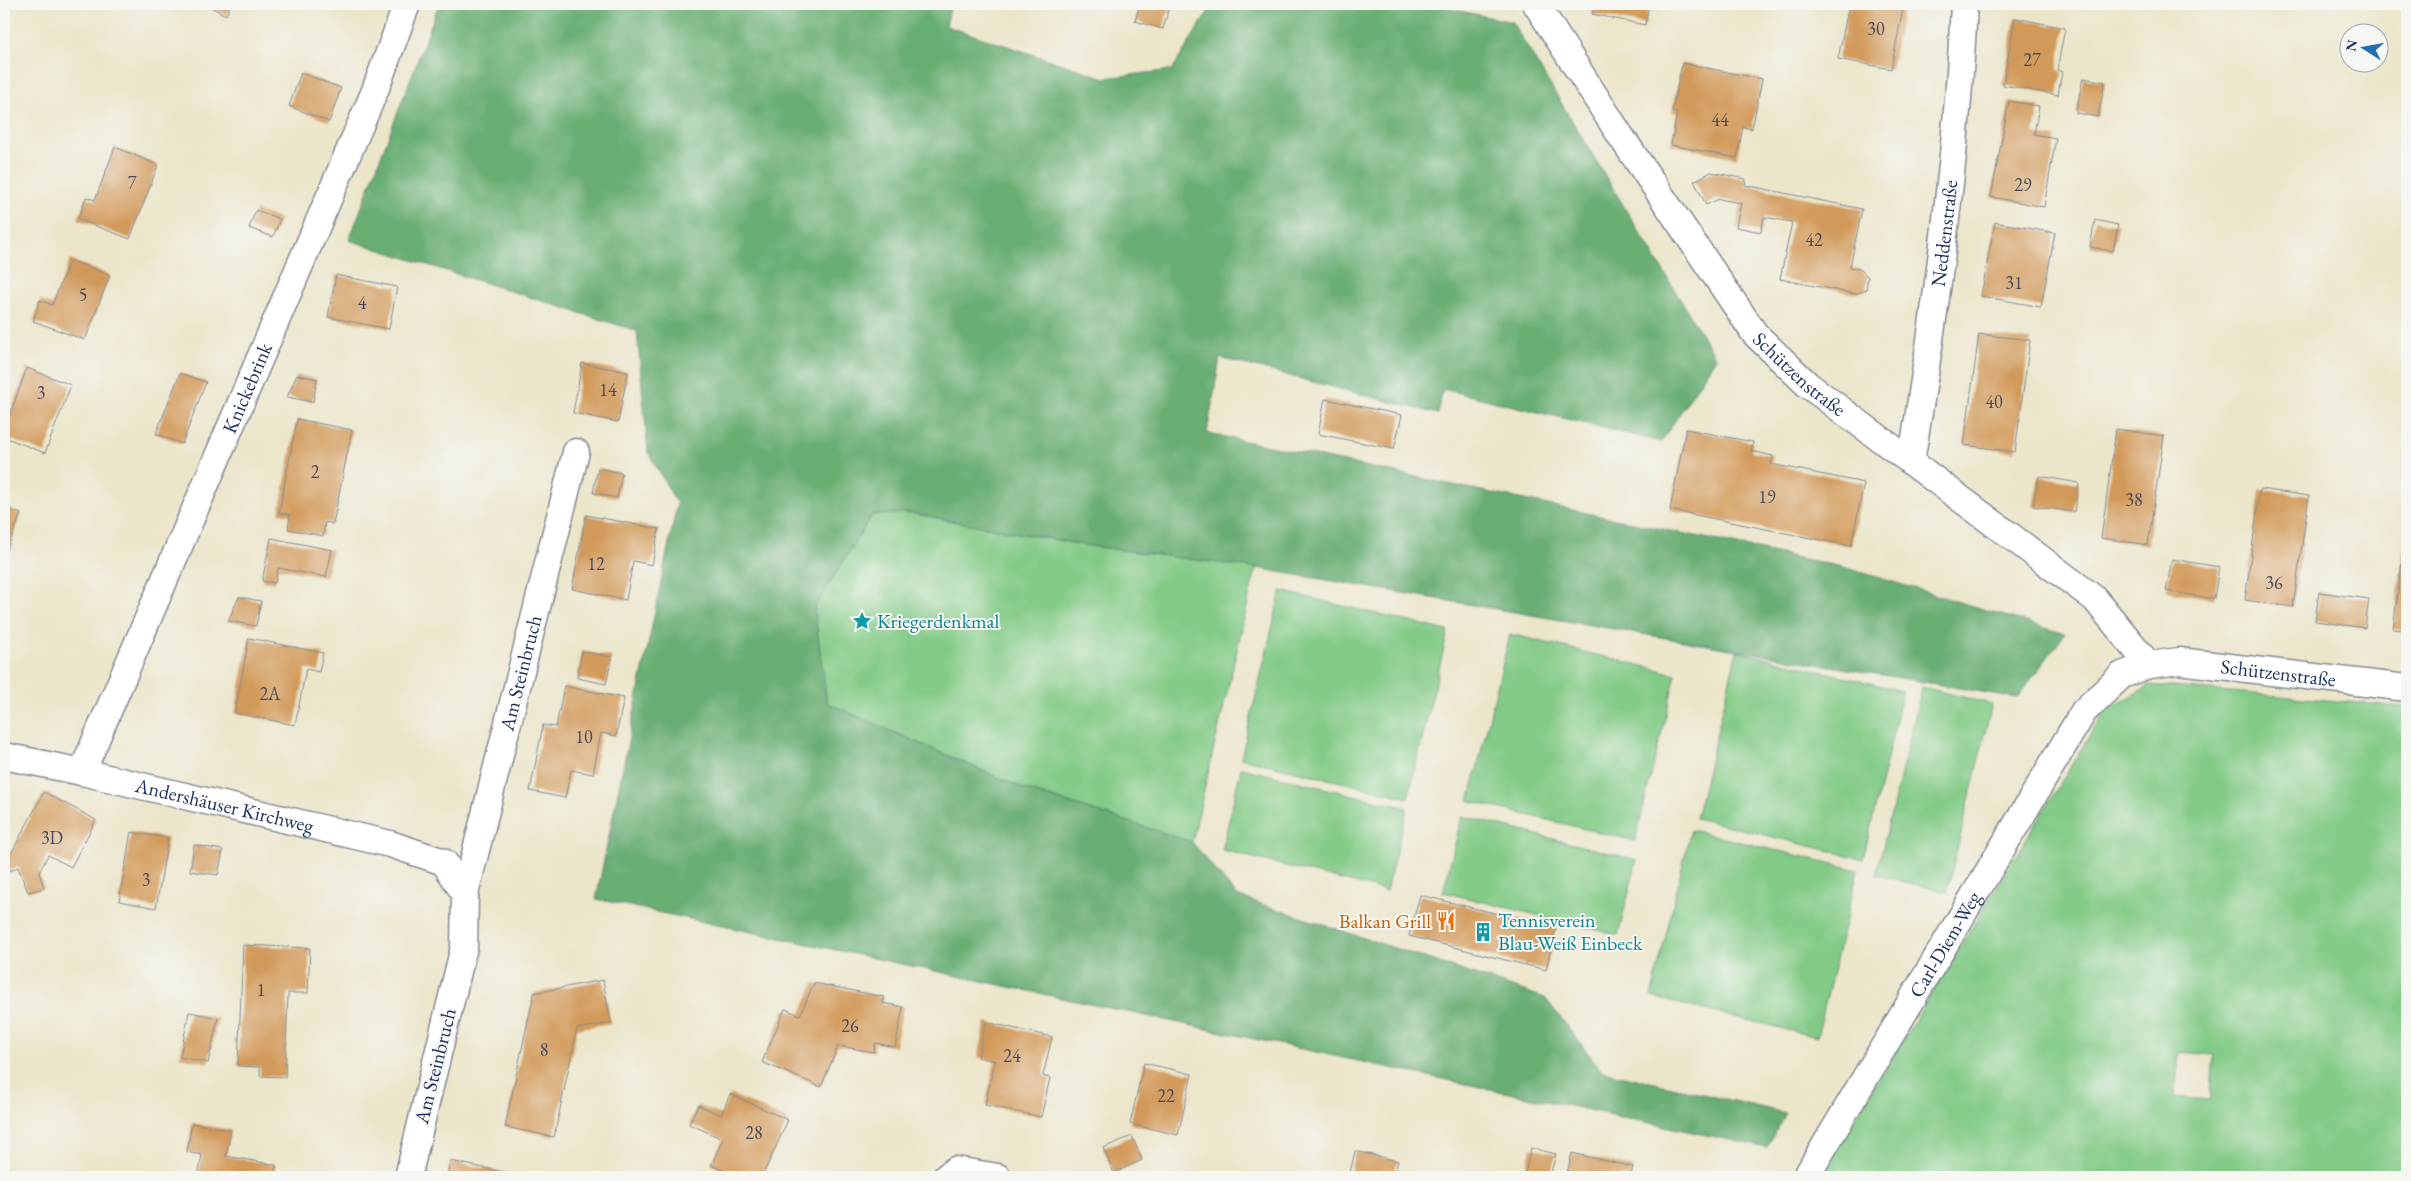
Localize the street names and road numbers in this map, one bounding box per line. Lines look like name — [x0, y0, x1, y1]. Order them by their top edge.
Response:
street label: Neddenstraße — [1925, 178, 1963, 288]
street label: Schützenstraße — [1747, 326, 1851, 422]
street label: Knickebrink — [216, 338, 278, 437]
street label: Am Steinbruch — [493, 612, 548, 734]
street label: Schützenstraße — [2219, 653, 2338, 693]
street label: Andershäuser Kirchweg — [132, 772, 316, 839]
street label: Carl-Diem-Weg — [1903, 886, 1987, 1002]
street label: Am Steinbruch — [408, 1006, 462, 1127]

